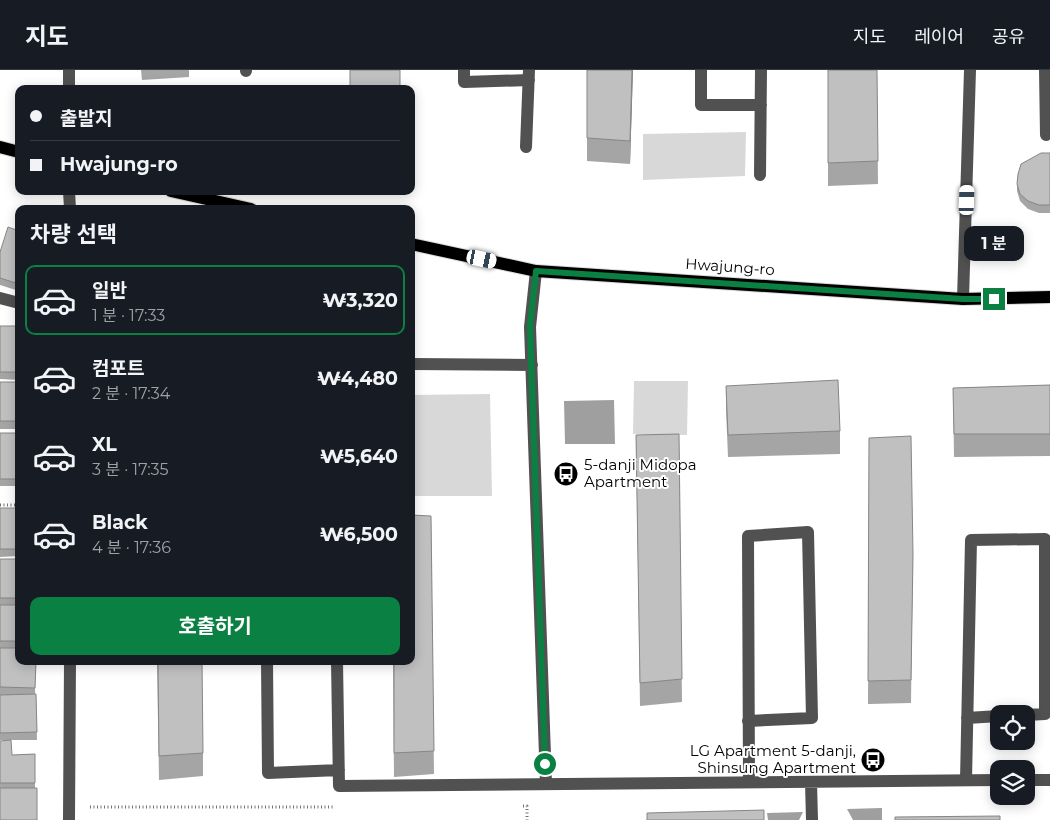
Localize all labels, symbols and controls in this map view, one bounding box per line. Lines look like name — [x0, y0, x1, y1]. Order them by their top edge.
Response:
text: 지도 — [25, 22, 69, 51]
text: 지도 — [853, 26, 886, 48]
text: 레이어 — [914, 26, 964, 48]
text: 공유 — [992, 26, 1025, 48]
text: 출발지 — [60, 107, 112, 130]
text: Hwajung-ro — [60, 153, 178, 176]
car — [958, 185, 975, 215]
text: 차량 선택 — [30, 221, 117, 248]
callout: 1 분 — [964, 226, 1024, 262]
text: 1 분 — [981, 234, 1007, 253]
car — [465, 249, 498, 269]
street label: Hwajung-ro — [685, 254, 775, 279]
icon: car — [32, 278, 77, 323]
text: 일반 — [92, 279, 127, 302]
route end — [983, 288, 1005, 310]
text: ₩3,320 — [323, 289, 398, 312]
text: 1 분 · 17:33 — [92, 306, 165, 325]
icon: car — [32, 356, 77, 401]
text: 컴포트 — [92, 357, 144, 380]
text: ₩4,480 — [317, 367, 398, 390]
text: 2 분 · 17:34 — [92, 384, 170, 403]
text: XL — [92, 433, 117, 456]
icon: car — [32, 434, 77, 479]
text: ₩5,640 — [320, 445, 398, 468]
place label: 5-danji Midopa Apartment — [584, 455, 697, 491]
text: 3 분 · 17:35 — [92, 460, 169, 479]
bus stop icon: 5-danji Midopa Apartment — [553, 461, 579, 487]
text: Black — [92, 511, 148, 534]
icon: car — [32, 512, 77, 557]
text: ₩6,500 — [320, 523, 398, 546]
text: 4 분 · 17:36 — [92, 538, 171, 557]
button: 호출하기 — [30, 597, 400, 655]
map controls — [990, 705, 1035, 805]
button: locate — [990, 705, 1035, 750]
place label: LG Apartment 5-danji, Shinsung Apartment — [690, 741, 856, 777]
bus stop icon: LG Apartment 5-danji, Shinsung Apartment — [860, 747, 886, 773]
route start — [534, 753, 556, 775]
button: layers — [990, 760, 1035, 805]

